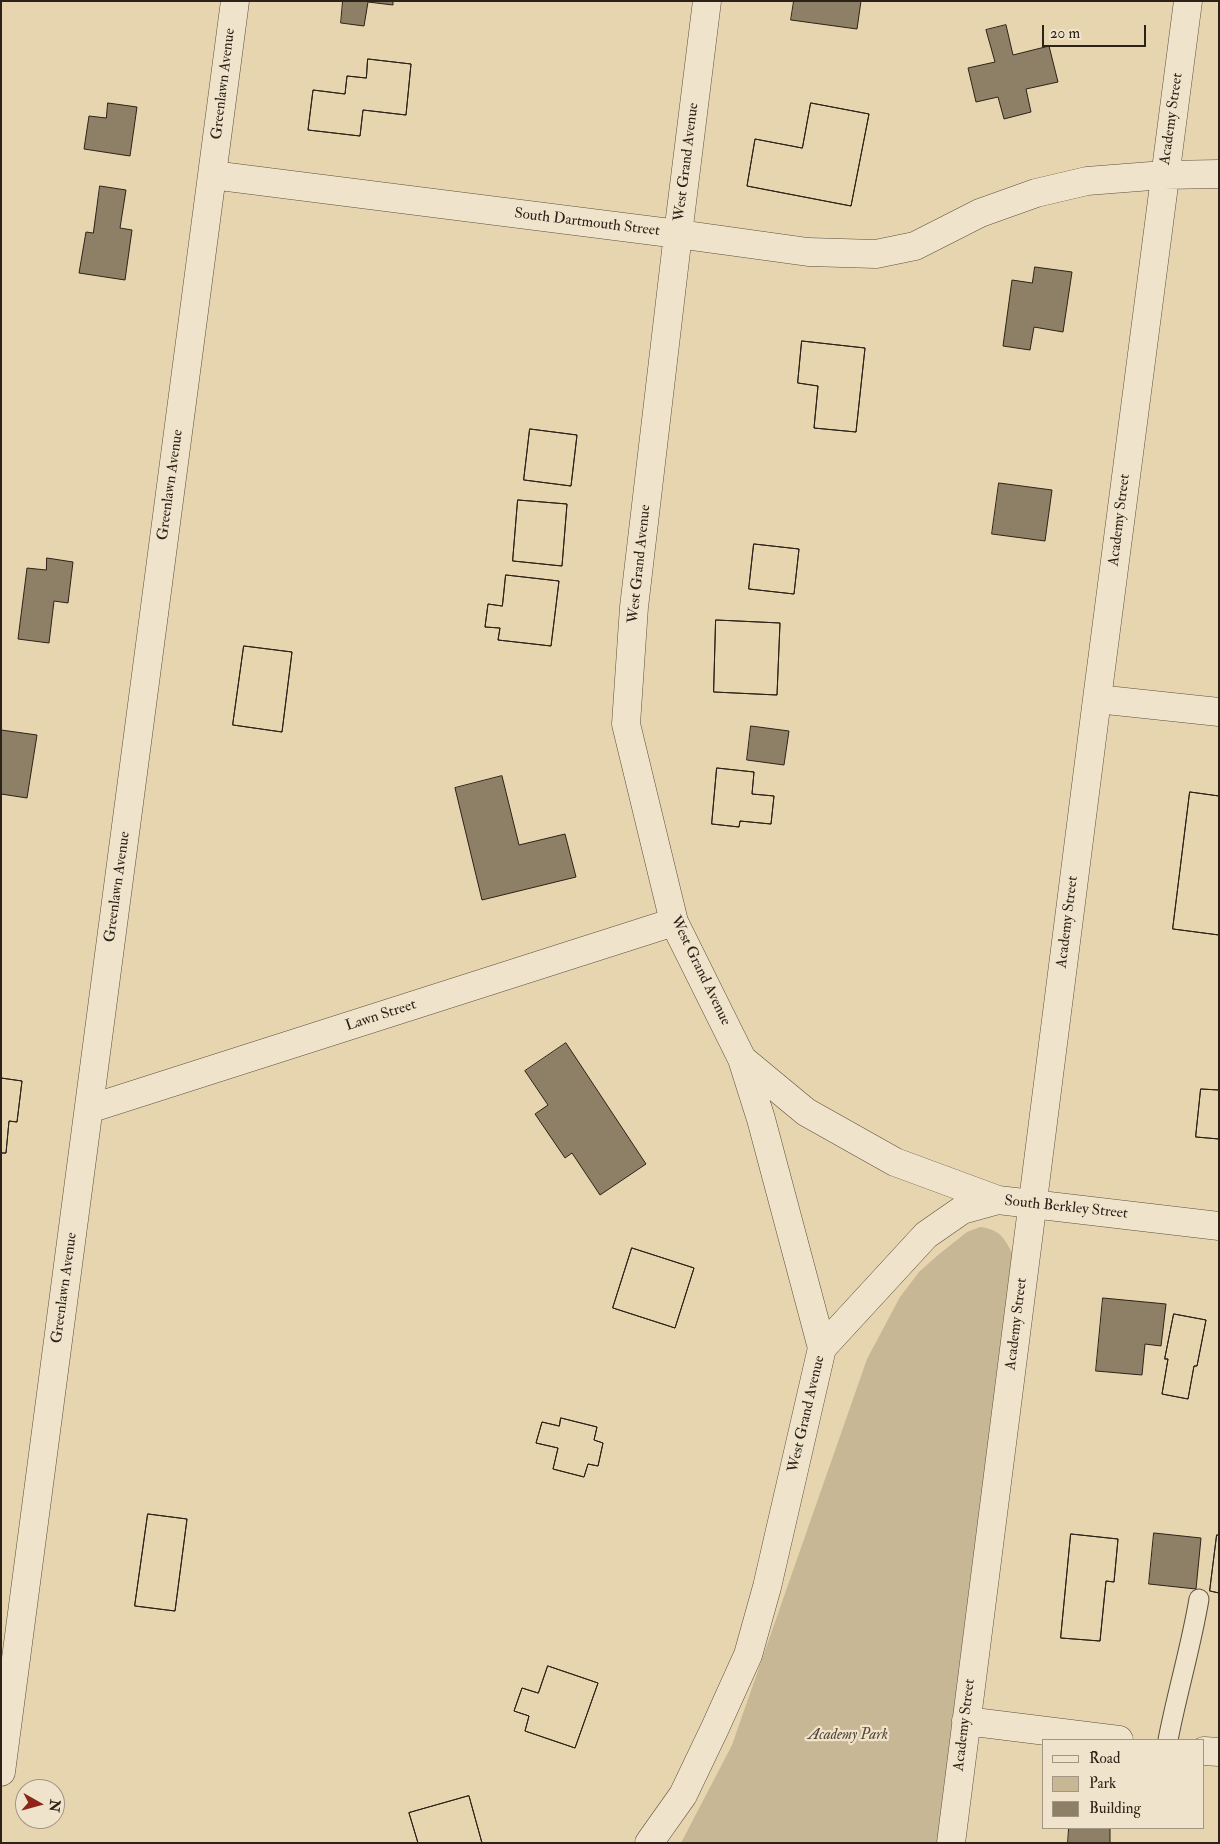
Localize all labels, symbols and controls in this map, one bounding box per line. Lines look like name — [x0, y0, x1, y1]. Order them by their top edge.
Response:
scale bar — [1045, 15, 1149, 47]
text: 20 m — [1050, 24, 1080, 43]
street label: Greenlawn Avenue — [208, 27, 240, 141]
street label: Academy Street — [1157, 72, 1187, 166]
street label: West Grand Avenue — [671, 102, 703, 222]
street label: South Dartmouth Street — [513, 205, 661, 241]
street label: Greenlawn Avenue — [154, 428, 188, 542]
street label: Academy Street — [1105, 473, 1135, 567]
street label: West Grand Avenue — [625, 504, 655, 624]
street label: Greenlawn Avenue — [101, 830, 135, 944]
street label: Academy Street — [1053, 875, 1083, 969]
street label: West Grand Avenue — [666, 913, 734, 1029]
street label: Lawn Street — [343, 996, 419, 1036]
street label: South Berkley Street — [1003, 1193, 1129, 1223]
street label: Greenlawn Avenue — [48, 1231, 82, 1345]
street label: Academy Street — [1002, 1277, 1032, 1371]
street label: West Grand Avenue — [785, 1354, 829, 1474]
street label: Academy Street — [950, 1678, 980, 1772]
park label: Academy Park — [808, 1727, 888, 1745]
legend — [1042, 1739, 1205, 1829]
text: Road — [1089, 1749, 1120, 1768]
text: Park — [1089, 1774, 1116, 1793]
north arrow — [15, 1779, 65, 1829]
text: N — [45, 1798, 64, 1813]
text: Building — [1089, 1799, 1141, 1818]

